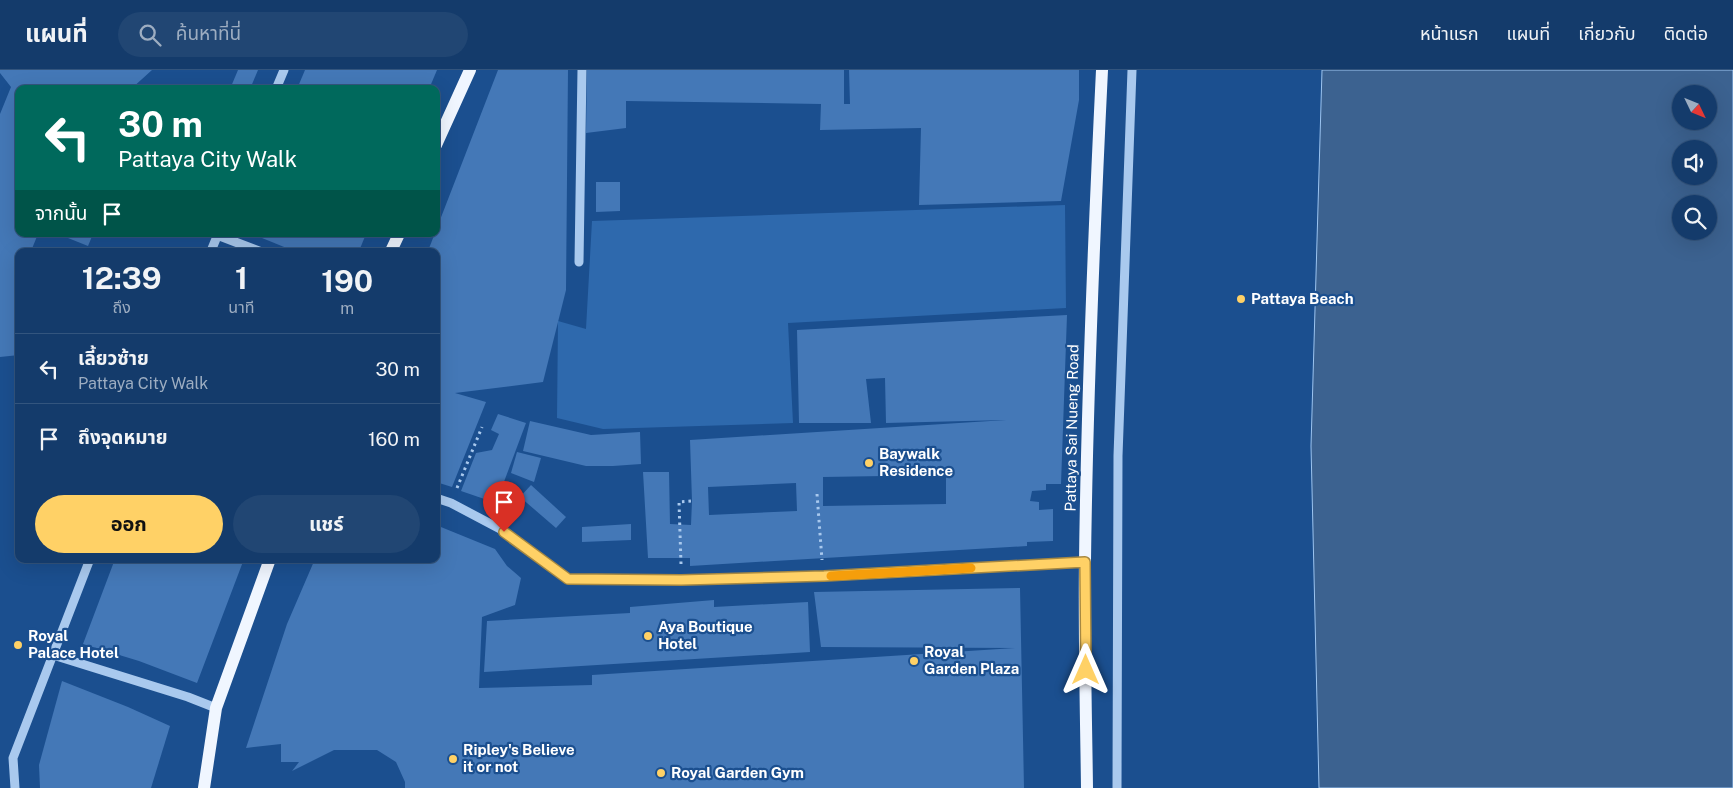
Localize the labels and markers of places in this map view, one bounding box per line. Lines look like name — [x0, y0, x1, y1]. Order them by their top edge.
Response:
place label: Pattaya Beach — [1251, 290, 1354, 307]
marker: Pattaya Beach — [1235, 293, 1247, 305]
place label: Baywalk Residence — [879, 445, 953, 479]
marker: Baywalk Residence — [863, 457, 875, 469]
pin — [483, 481, 525, 532]
place label: Aya Boutique Hotel — [658, 618, 753, 652]
place label: Royal Palace Hotel — [28, 627, 119, 661]
marker: Aya Boutique Hotel — [642, 630, 654, 642]
marker: Royal Palace Hotel — [12, 639, 24, 651]
place label: Royal Garden Plaza — [924, 643, 1019, 677]
marker: Royal Garden Plaza — [908, 655, 920, 667]
place label: Ripley's Believe it or not — [463, 741, 575, 775]
marker: Ripley's Believe it or not — [447, 753, 459, 765]
place label: Royal Garden Gym — [671, 764, 804, 781]
marker: Royal Garden Gym — [655, 767, 667, 779]

